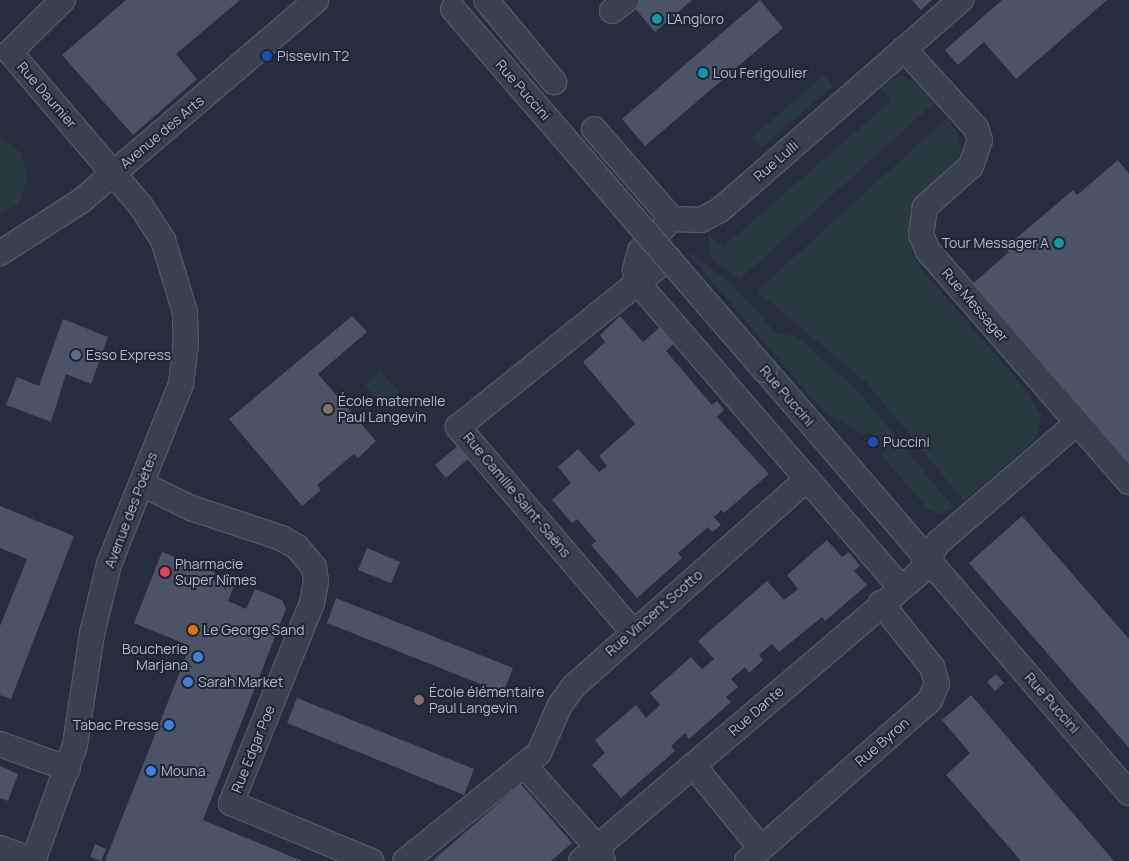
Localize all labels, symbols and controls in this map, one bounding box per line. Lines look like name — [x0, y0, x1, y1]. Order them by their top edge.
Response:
place label: L'Angloro — [667, 11, 724, 27]
marker: L'Angloro — [651, 13, 663, 25]
place label: Pissevin T2 — [277, 48, 349, 64]
marker: Pissevin T2 — [261, 50, 273, 62]
street label: Rue Puccini — [492, 56, 554, 124]
street label: Rue Daumier — [14, 59, 80, 131]
place label: Lou Ferigoulier — [713, 65, 808, 81]
marker: Lou Ferigoulier — [697, 67, 709, 79]
street label: Avenue des Arts — [117, 92, 207, 172]
street label: Rue Lulli — [750, 137, 802, 185]
place label: Tour Messager A — [942, 235, 1049, 251]
marker: Tour Messager A — [1053, 237, 1065, 249]
street label: Rue Messager — [938, 265, 1012, 345]
place label: Esso Express — [86, 347, 171, 363]
marker: Esso Express — [70, 349, 82, 361]
street label: Rue Puccini — [756, 362, 818, 430]
place label: École maternelle Paul Langevin — [338, 393, 445, 426]
marker: École maternelle Paul Langevin — [322, 403, 334, 415]
street label: Rue Camille Saint-Saëns — [460, 429, 574, 561]
place label: Puccini — [883, 434, 930, 450]
marker: Puccini — [867, 436, 879, 448]
street label: Avenue des Poètes — [101, 450, 161, 570]
place label: Pharmacie Super Nîmes — [175, 556, 256, 588]
marker: Pharmacie Super Nîmes — [159, 566, 171, 578]
street label: Rue Vincent Scotto — [602, 566, 706, 660]
place label: Le George Sand — [203, 622, 304, 638]
marker: Le George Sand — [187, 624, 199, 636]
place label: Boucherie Marjana — [122, 641, 188, 674]
marker: Boucherie Marjana — [192, 651, 204, 663]
street label: Rue Puccini — [1021, 669, 1083, 737]
place label: Sarah Market — [198, 674, 283, 690]
marker: Sarah Market — [182, 676, 194, 688]
street label: Rue Dante — [725, 683, 787, 739]
place label: École élémentaire Paul Langevin — [429, 684, 544, 716]
marker: École élémentaire Paul Langevin — [413, 694, 425, 706]
street label: Rue Edgar Poe — [228, 703, 278, 795]
street label: Rue Byron — [852, 714, 912, 770]
place label: Tabac Presse — [73, 717, 159, 733]
marker: Tabac Presse — [163, 719, 175, 731]
place label: Mouna — [161, 763, 205, 779]
marker: Mouna — [145, 765, 157, 777]

